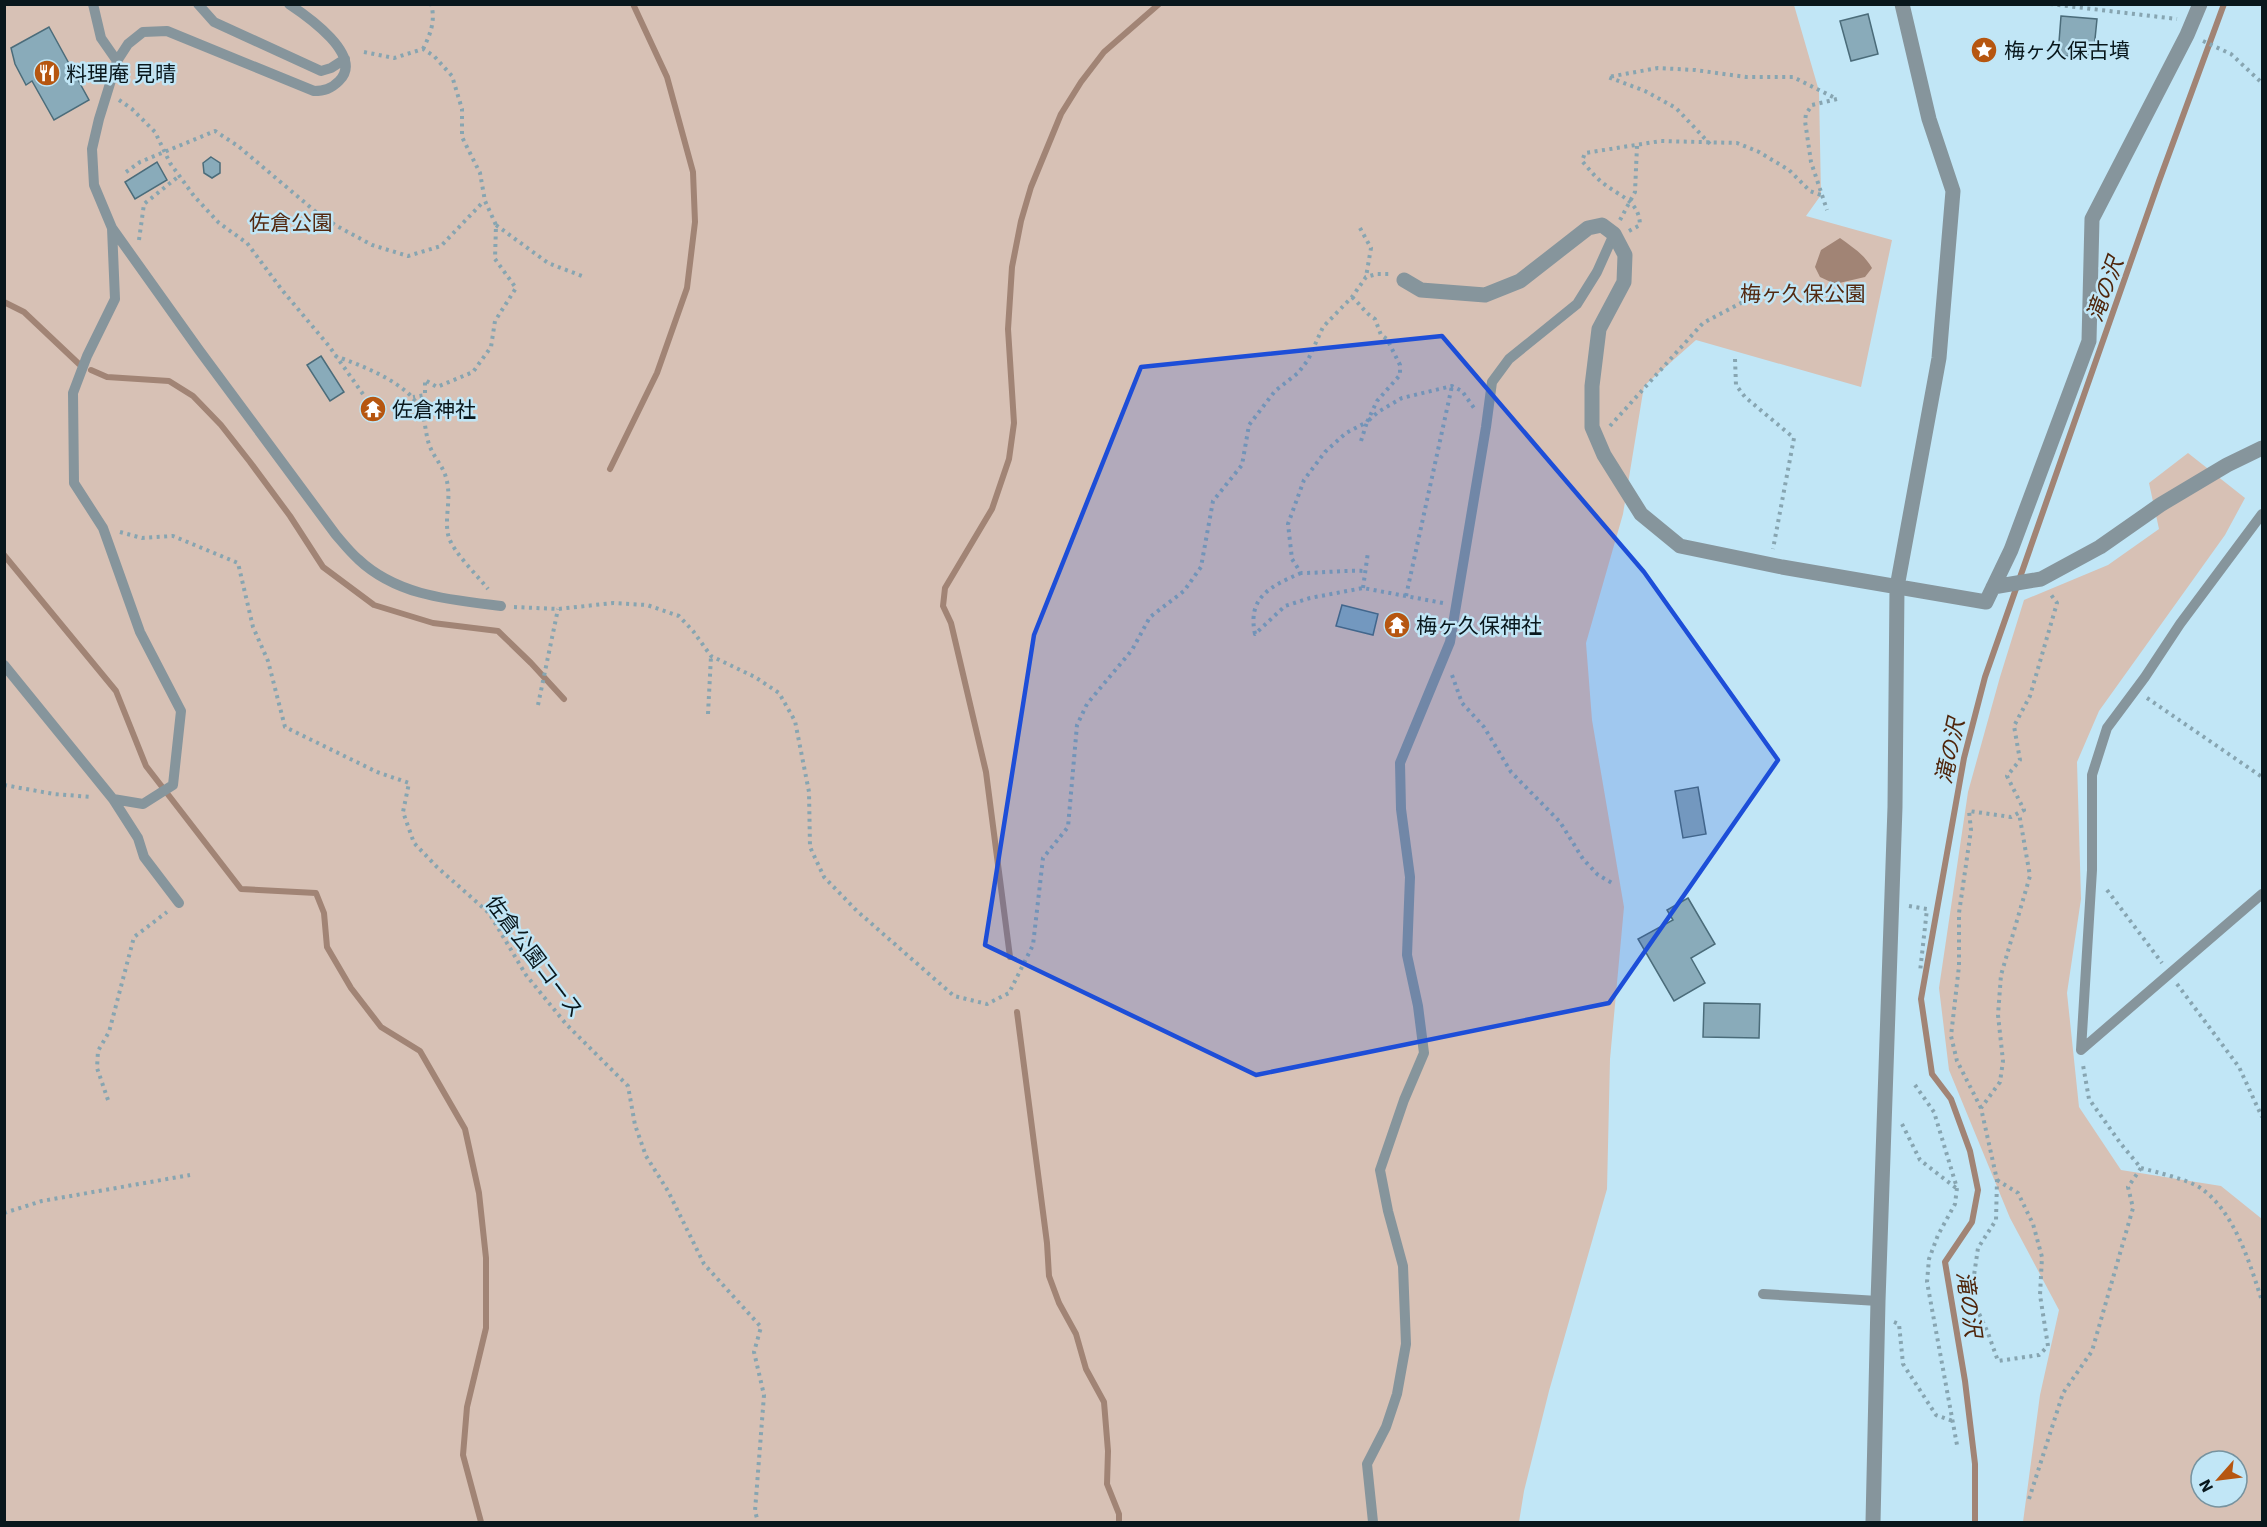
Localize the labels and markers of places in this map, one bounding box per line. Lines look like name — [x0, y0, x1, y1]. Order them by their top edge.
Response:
place icon: 梅ヶ久保古墳 — [1969, 35, 1999, 65]
place label: 梅ヶ久保古墳 — [2004, 36, 2130, 64]
restaurant icon: 料理庵 見晴 — [32, 58, 62, 88]
place label: 料理庵 見晴 — [66, 59, 176, 87]
temple icon: 佐倉神社 — [358, 394, 388, 424]
place label: 佐倉神社 — [392, 395, 476, 423]
temple icon: 梅ヶ久保神社 — [1382, 610, 1412, 640]
place label: 梅ヶ久保神社 — [1416, 611, 1542, 639]

